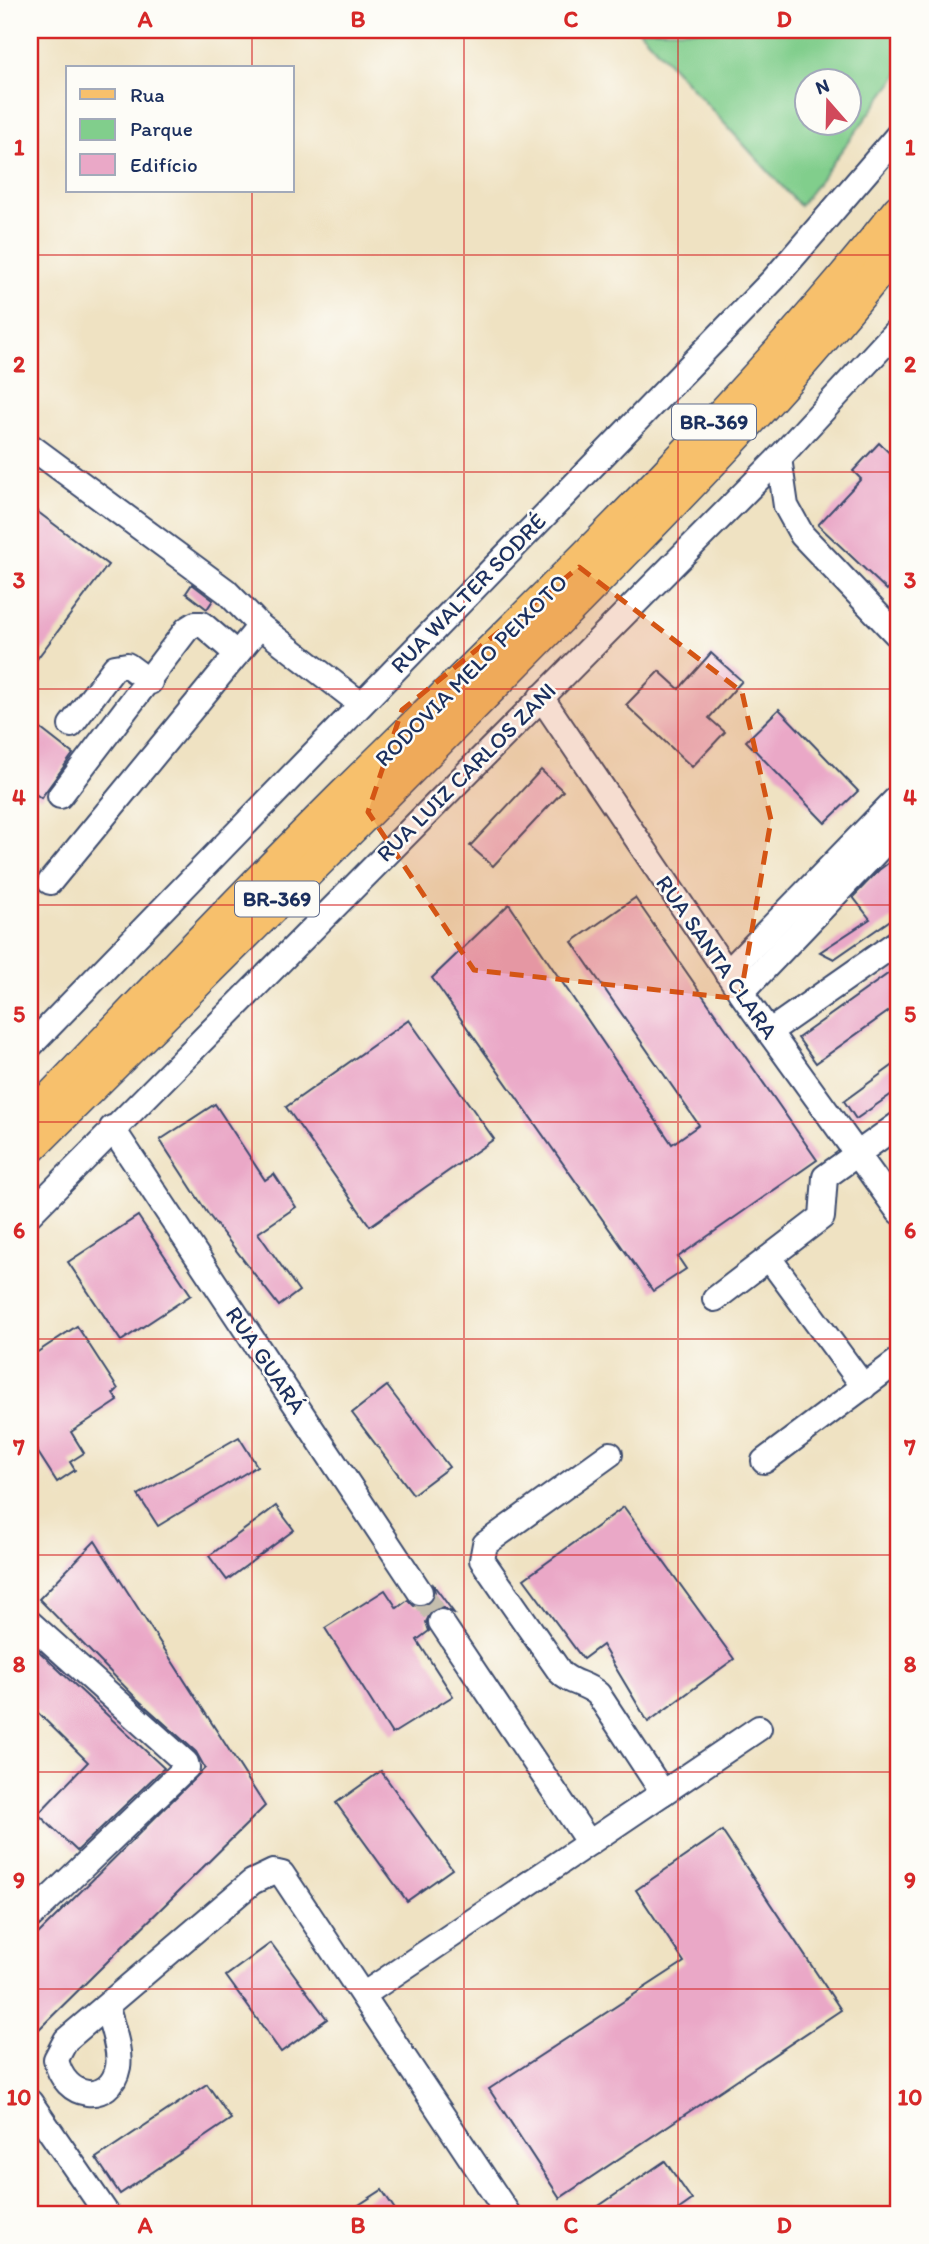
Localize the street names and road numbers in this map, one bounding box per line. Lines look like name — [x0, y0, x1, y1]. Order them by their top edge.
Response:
road number: BR-369 — [672, 404, 756, 440]
street label: RUA WALTER SODRÉ — [384, 507, 552, 679]
street label: RODOVIA MELO PEIXOTO — [369, 568, 573, 772]
street label: RUA LUIZ CARLOS ZANI — [370, 676, 562, 868]
street label: RUA SANTA CLARA — [650, 870, 784, 1045]
road number: BR-369 — [235, 881, 319, 916]
street label: RUA GUARÁ — [220, 1301, 312, 1419]

